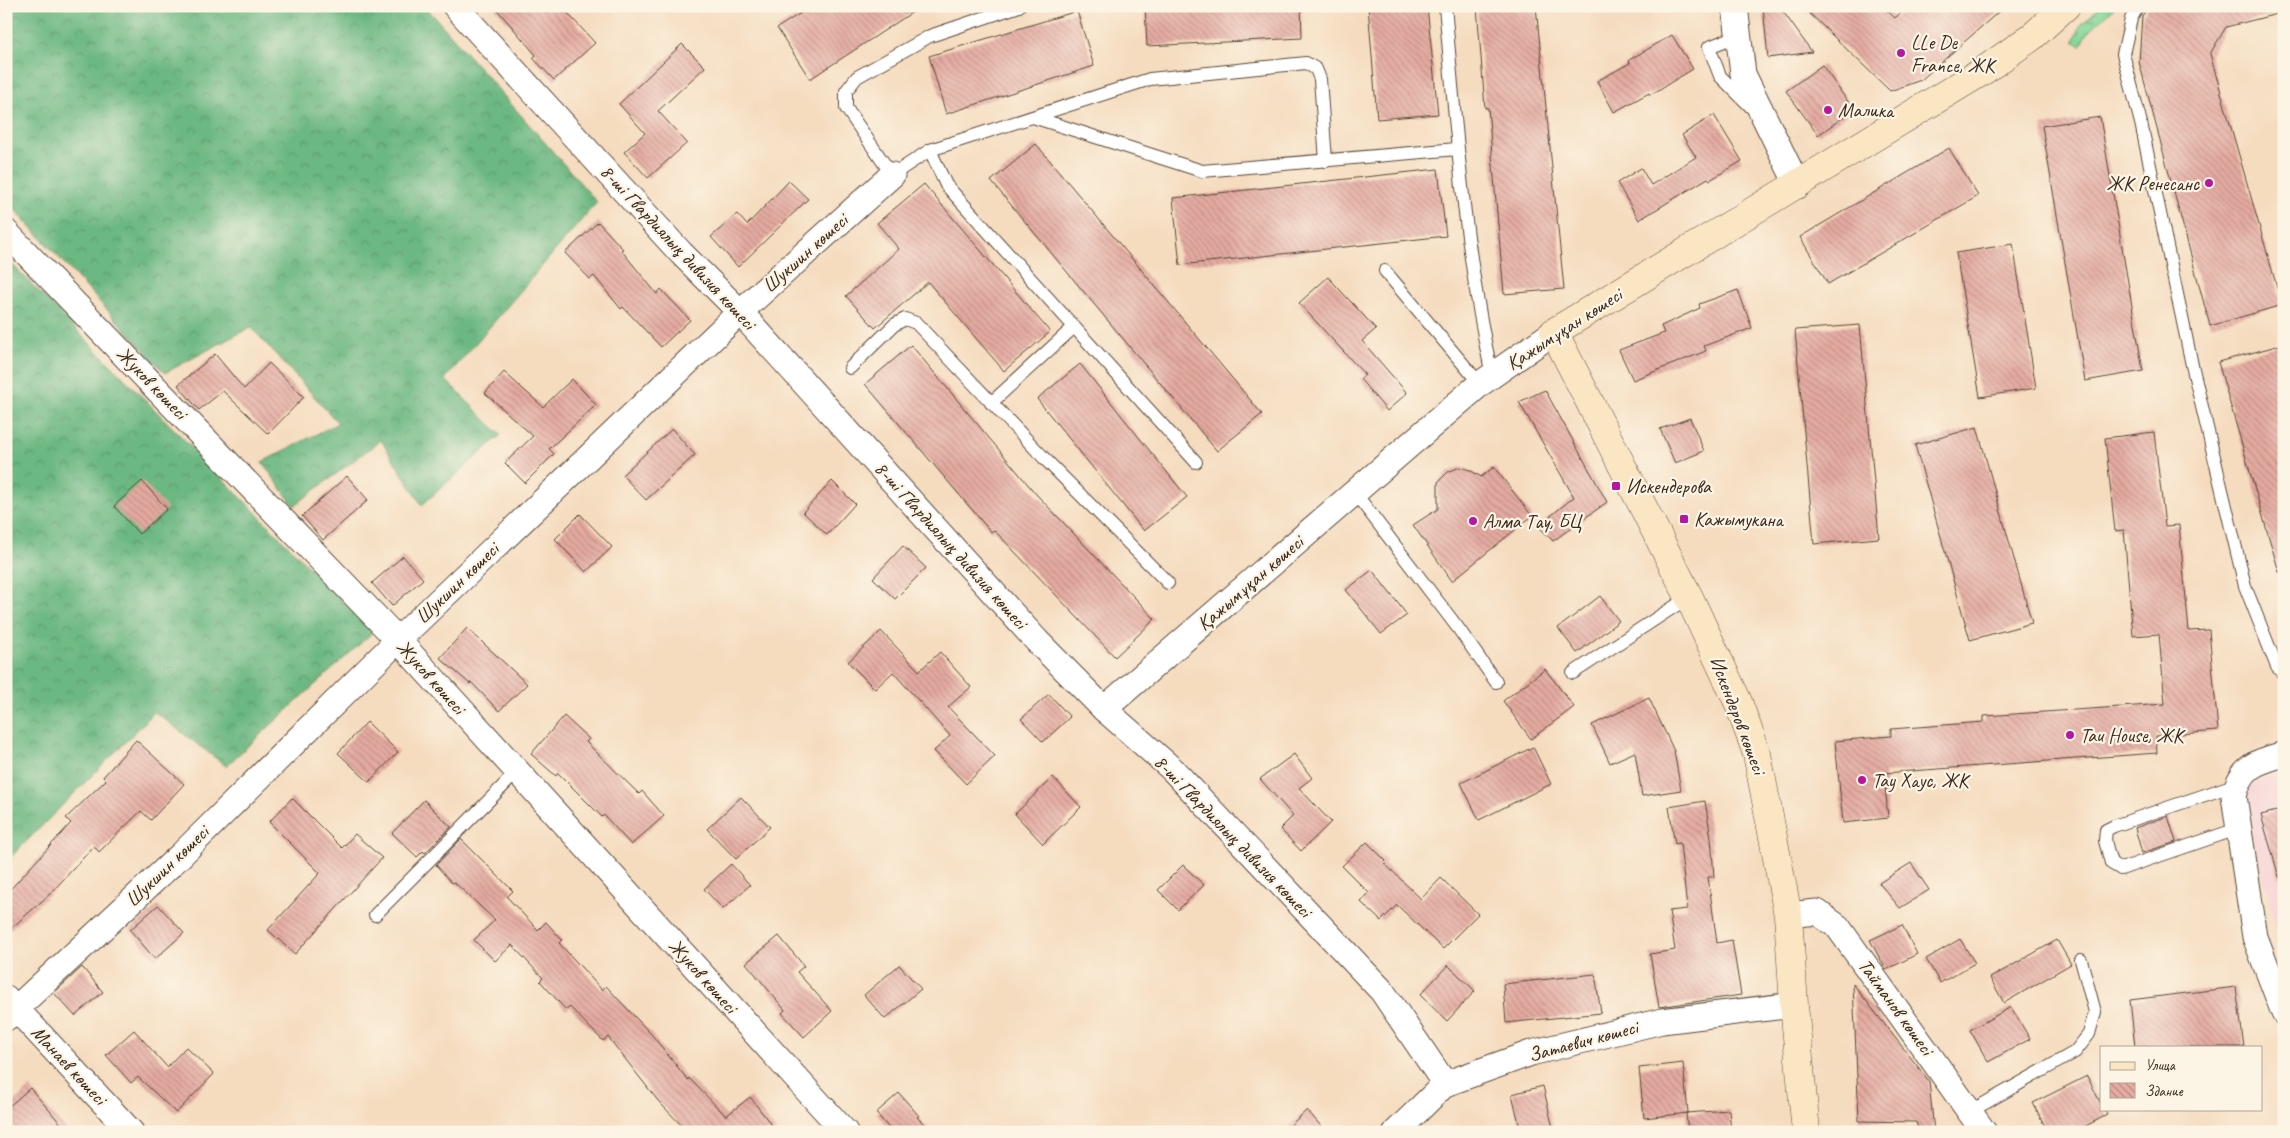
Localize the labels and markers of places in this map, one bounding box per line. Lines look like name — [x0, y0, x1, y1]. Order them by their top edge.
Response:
place label: LLe De France, ЖК — [1911, 30, 1997, 78]
marker: LLe De France, ЖК — [1895, 47, 1907, 59]
place label: Малика — [1838, 98, 1895, 123]
marker: Малика — [1822, 104, 1834, 116]
place label: ЖК Ренесанс — [2106, 171, 2200, 196]
marker: ЖК Ренесанс — [2203, 177, 2215, 189]
place label: Искендерова — [1626, 474, 1712, 499]
marker: Искендерова — [1610, 480, 1622, 492]
place label: Кажымукана — [1694, 507, 1784, 532]
place label: Алма Тау, БЦ — [1483, 509, 1583, 534]
marker: Кажымукана — [1678, 513, 1690, 525]
marker: Алма Тау, БЦ — [1467, 515, 1479, 527]
place label: Tau House, ЖК — [2080, 723, 2186, 748]
marker: Tau House, ЖК — [2064, 729, 2076, 741]
place label: Тау Хаус, ЖК — [1872, 768, 1971, 793]
marker: Тау Хаус, ЖК — [1856, 774, 1868, 786]

